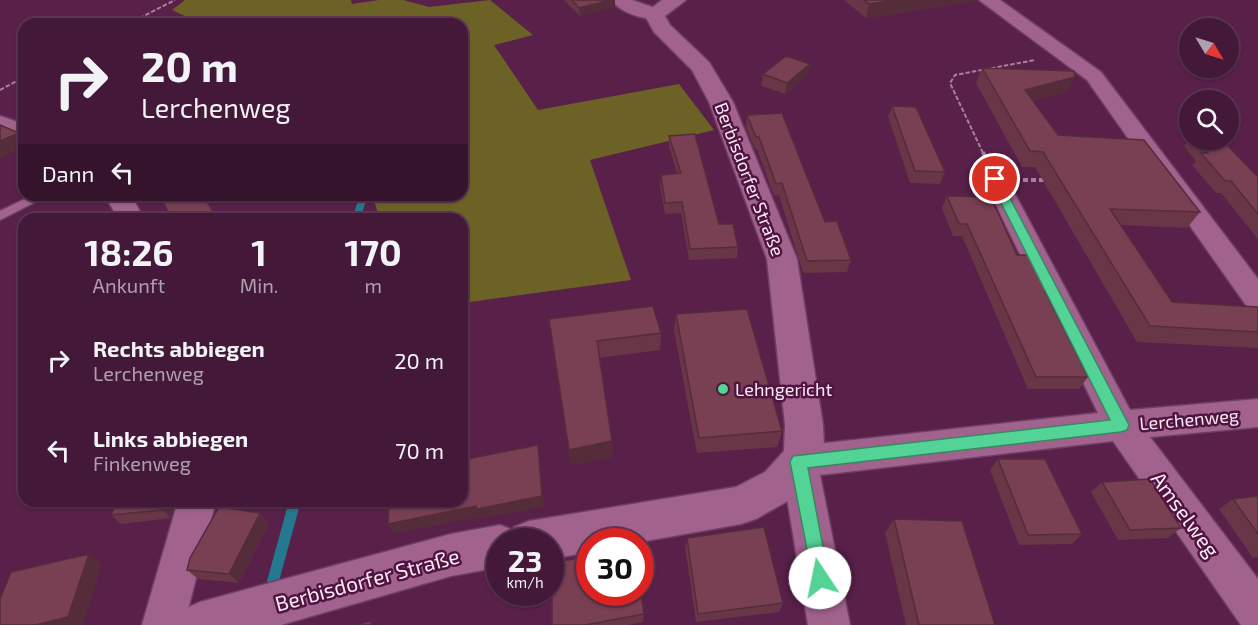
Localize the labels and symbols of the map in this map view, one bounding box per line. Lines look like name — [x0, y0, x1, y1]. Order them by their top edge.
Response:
north arrow — [1179, 18, 1239, 78]
street label: Berbisdorfer Straße — [711, 99, 789, 259]
pin — [969, 153, 1020, 204]
place label: Lehngericht — [735, 378, 832, 400]
marker: Lehngericht — [716, 382, 730, 396]
street label: Lerchenweg — [1138, 404, 1240, 434]
street label: Amselweg — [1147, 466, 1226, 562]
speed limit sign: 30 — [576, 528, 654, 606]
street label: Berbisdorfer Straße — [272, 542, 462, 616]
position arrow — [788, 546, 852, 610]

